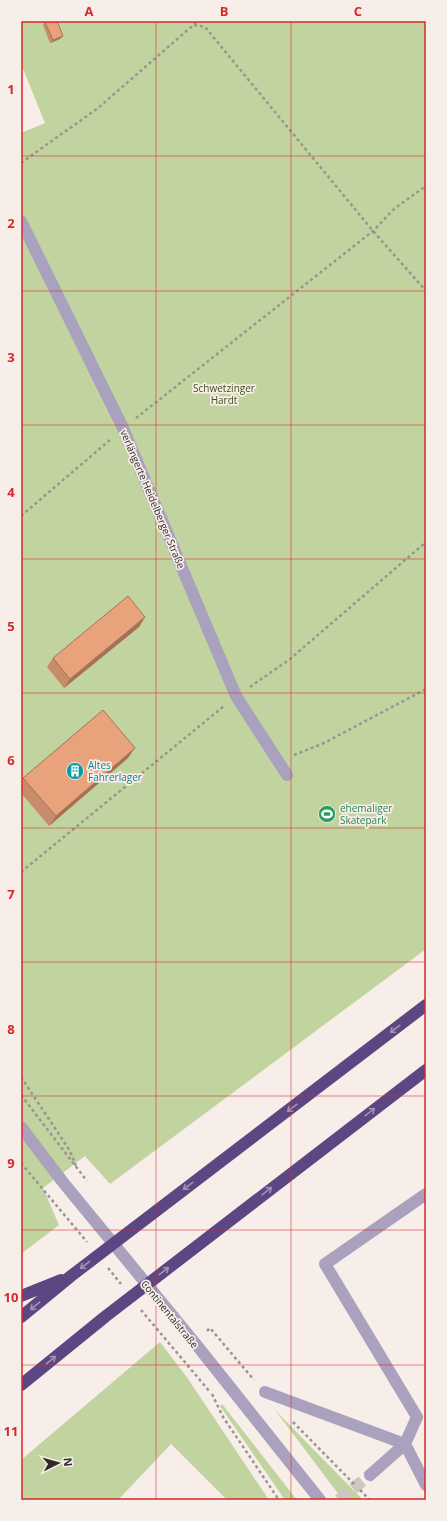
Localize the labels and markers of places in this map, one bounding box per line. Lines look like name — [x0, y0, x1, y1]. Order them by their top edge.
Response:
place label: Altes Fahrerlager — [88, 758, 142, 784]
building icon: Altes Fahrerlager — [65, 761, 85, 781]
place label: ehemaliger Skatepark — [340, 801, 392, 827]
sports icon: ehemaliger Skatepark — [317, 804, 337, 824]

